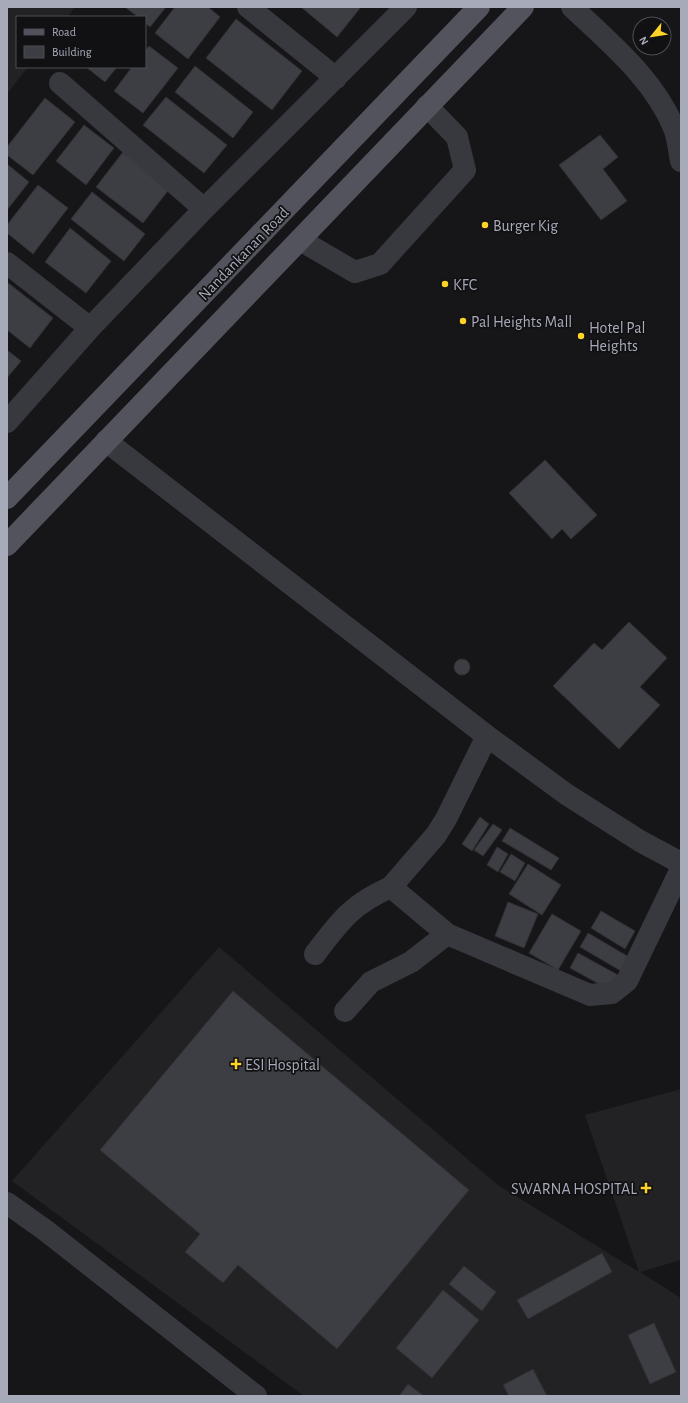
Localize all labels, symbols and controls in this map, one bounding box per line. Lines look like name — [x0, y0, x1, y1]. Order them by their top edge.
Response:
legend — [16, 16, 146, 68]
north arrow — [632, 16, 672, 56]
text: Road — [52, 26, 76, 38]
text: N — [637, 35, 650, 47]
text: Building — [52, 46, 92, 58]
street label: Nandankanan Road — [195, 204, 292, 303]
place label: Burger Kig — [493, 218, 558, 234]
marker: Burger Kig — [480, 220, 490, 230]
place label: KFC — [453, 277, 477, 293]
marker: KFC — [440, 279, 450, 289]
place label: Pal Heights Mall — [471, 314, 572, 330]
marker: Pal Heights Mall — [458, 316, 468, 326]
place label: Hotel Pal Heights — [589, 320, 646, 354]
marker: Hotel Pal Heights — [576, 331, 586, 341]
place label: ESI Hospital — [245, 1057, 320, 1073]
marker: ESI Hospital — [230, 1058, 242, 1070]
place label: SWARNA HOSPITAL — [511, 1181, 637, 1197]
marker: SWARNA HOSPITAL — [640, 1182, 652, 1194]

